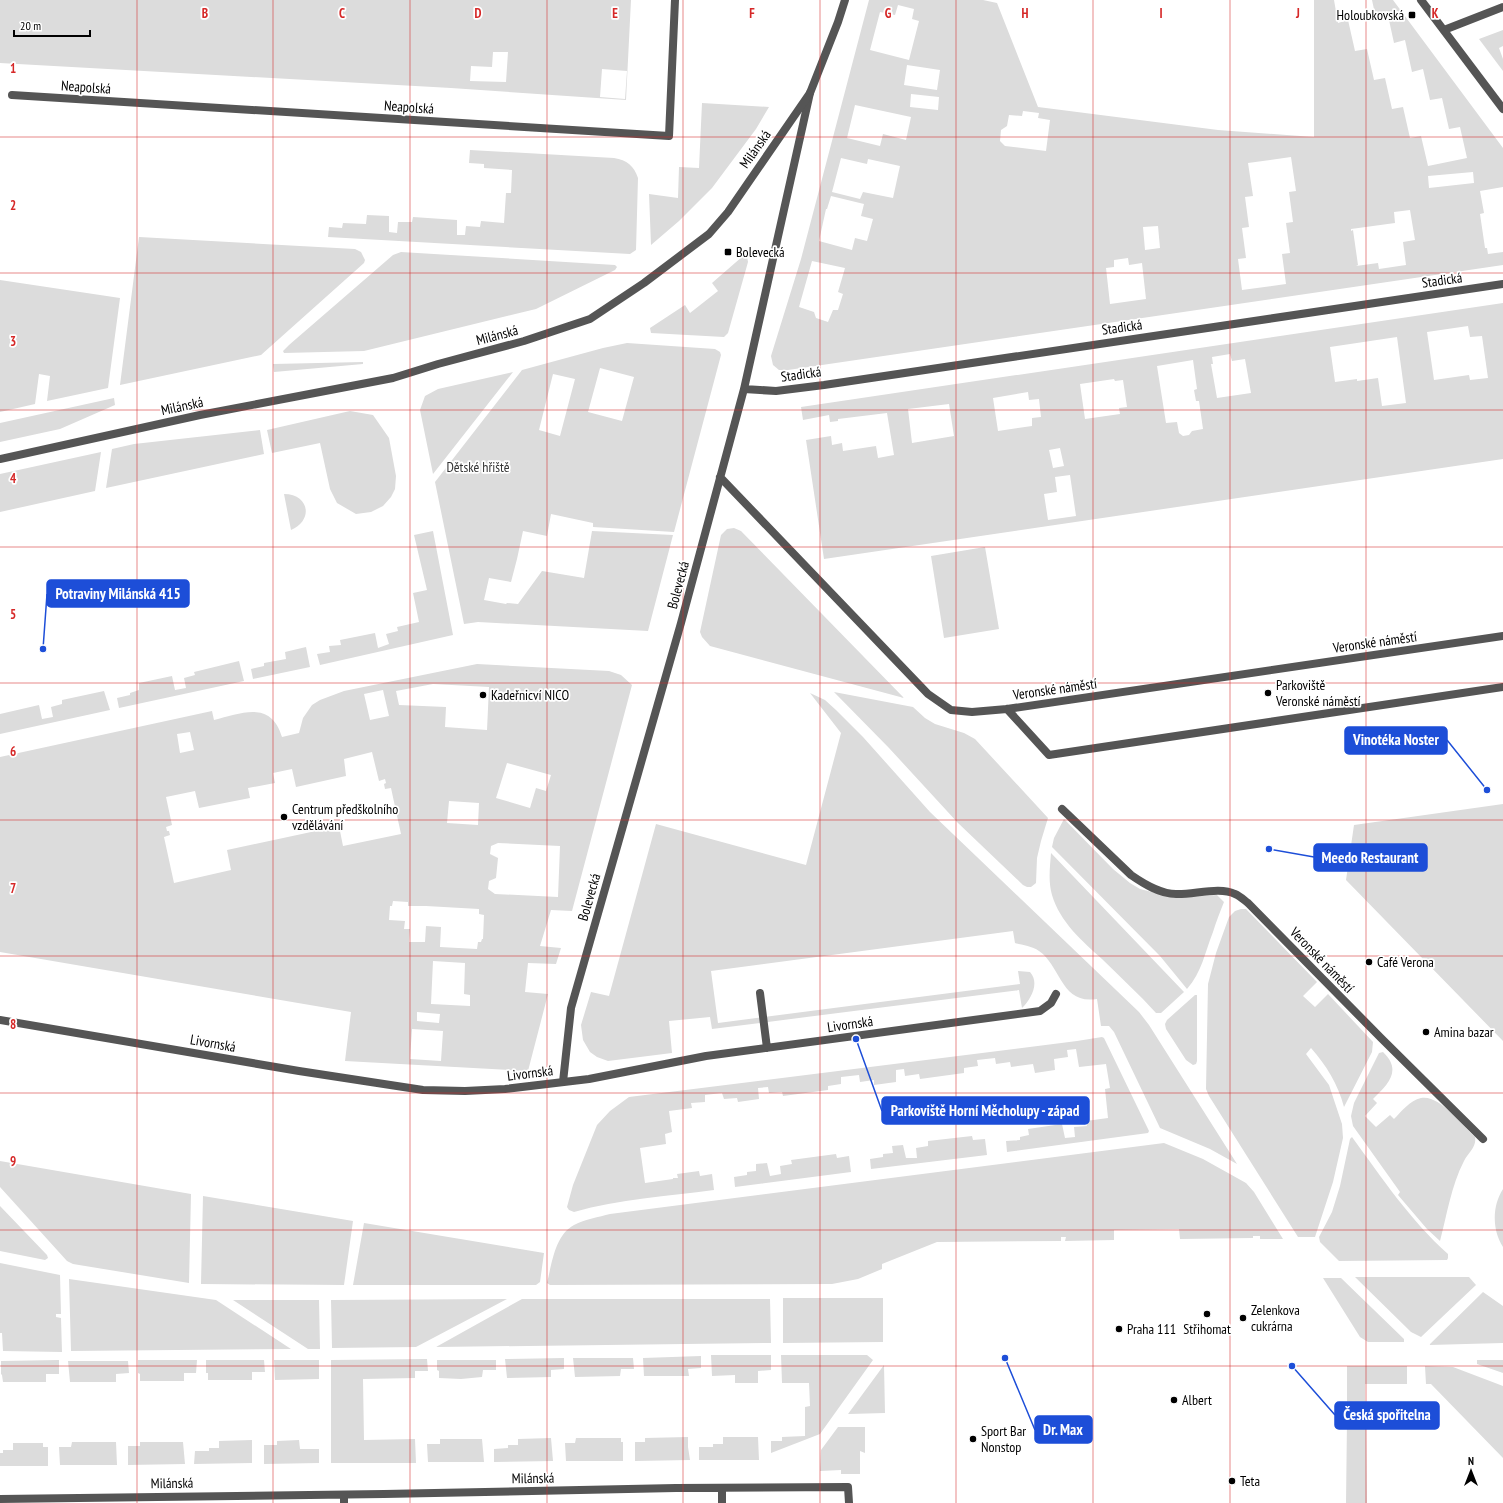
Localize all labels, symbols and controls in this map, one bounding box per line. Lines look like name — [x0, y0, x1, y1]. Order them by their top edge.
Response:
text: B — [202, 5, 208, 22]
text: C — [339, 5, 345, 22]
text: D — [475, 5, 482, 22]
text: E — [612, 5, 618, 22]
text: F — [749, 5, 755, 22]
text: G — [885, 5, 892, 22]
text: H — [1022, 5, 1029, 22]
text: I — [1159, 5, 1163, 22]
text: J — [1295, 5, 1300, 22]
text: K — [1432, 5, 1439, 22]
place label: Holoubkovská — [1337, 6, 1404, 24]
marker: Holoubkovská — [1407, 10, 1417, 20]
scale bar — [14, 12, 90, 38]
text: 20 m — [20, 18, 41, 33]
text: 1 — [10, 60, 16, 77]
street label: Neapolská — [60, 76, 112, 98]
street label: Neapolská — [383, 96, 435, 118]
street label: Milánská — [735, 126, 775, 172]
text: 2 — [10, 197, 16, 214]
place label: Bolevecká — [736, 243, 785, 261]
marker: Bolevecká — [723, 247, 733, 257]
street label: Stadická — [1421, 268, 1463, 292]
street label: Stadická — [1101, 315, 1143, 339]
street label: Milánská — [474, 321, 520, 349]
text: 3 — [10, 333, 16, 350]
street label: Stadická — [780, 362, 822, 386]
street label: Milánská — [159, 393, 205, 419]
park label: Dětské hřiště — [446, 458, 510, 476]
text: 4 — [10, 470, 17, 487]
street label: Bolevecká — [663, 559, 693, 611]
callout: Potraviny Milánská 415 — [47, 580, 189, 607]
text: Potraviny Milánská 415 — [55, 584, 181, 603]
text: 5 — [10, 606, 16, 623]
street label: Veronské náměstí — [1331, 627, 1418, 657]
street label: Veronské náměstí — [1011, 674, 1098, 704]
place label: Parkoviště Veronské náměstí — [1275, 676, 1361, 710]
place label: Kadeřnicví NICO — [491, 686, 569, 704]
marker: Parkoviště Veronské náměstí — [1263, 688, 1273, 698]
marker: Kadeřnicví NICO — [478, 690, 488, 700]
callout: Vinotéka Noster — [1345, 727, 1447, 754]
text: Vinotéka Noster — [1352, 730, 1439, 749]
text: 6 — [10, 743, 16, 760]
place label: Centrum předškolního vzdělávání — [292, 800, 398, 834]
marker: Centrum předškolního vzdělávání — [279, 812, 289, 822]
callout: Meedo Restaurant — [1314, 844, 1427, 871]
text: Meedo Restaurant — [1322, 848, 1419, 867]
street label: Bolevecká — [574, 871, 604, 923]
text: 7 — [10, 880, 16, 897]
street label: Veronské náměstí — [1285, 923, 1358, 997]
place label: Café Verona — [1377, 953, 1434, 971]
marker: Café Verona — [1364, 957, 1374, 967]
street label: Livornská — [826, 1012, 874, 1036]
text: 8 — [10, 1016, 16, 1033]
place label: Amina bazar — [1434, 1023, 1494, 1041]
marker: Amina bazar — [1421, 1027, 1431, 1037]
street label: Livornská — [189, 1030, 237, 1056]
street label: Livornská — [506, 1061, 554, 1085]
callout: Parkoviště Horní Měcholupy - západ — [882, 1097, 1089, 1124]
text: Parkoviště Horní Měcholupy - západ — [891, 1101, 1080, 1120]
text: 9 — [10, 1153, 16, 1170]
place label: Zelenkova cukrárna — [1251, 1301, 1300, 1335]
marker: Střihomat — [1202, 1309, 1212, 1319]
marker: Zelenkova cukrárna — [1238, 1313, 1248, 1323]
place label: Praha 111 — [1127, 1320, 1176, 1338]
place label: Střihomat — [1183, 1320, 1231, 1338]
marker: Praha 111 — [1114, 1324, 1124, 1334]
place label: Albert — [1182, 1391, 1212, 1409]
marker: Albert — [1169, 1395, 1179, 1405]
callout: Česká spořitelna — [1335, 1402, 1439, 1429]
text: Česká spořitelna — [1343, 1405, 1431, 1424]
callout: Dr. Max — [1035, 1416, 1092, 1443]
text: Dr. Max — [1043, 1420, 1083, 1439]
place label: Sport Bar Nonstop — [981, 1422, 1026, 1456]
marker: Sport Bar Nonstop — [968, 1434, 978, 1444]
north arrow — [1451, 1451, 1491, 1491]
text: N — [1468, 1454, 1474, 1468]
street label: Milánská — [511, 1469, 555, 1487]
place label: Teta — [1240, 1472, 1260, 1490]
street label: Milánská — [150, 1474, 194, 1492]
marker: Teta — [1227, 1476, 1237, 1486]

